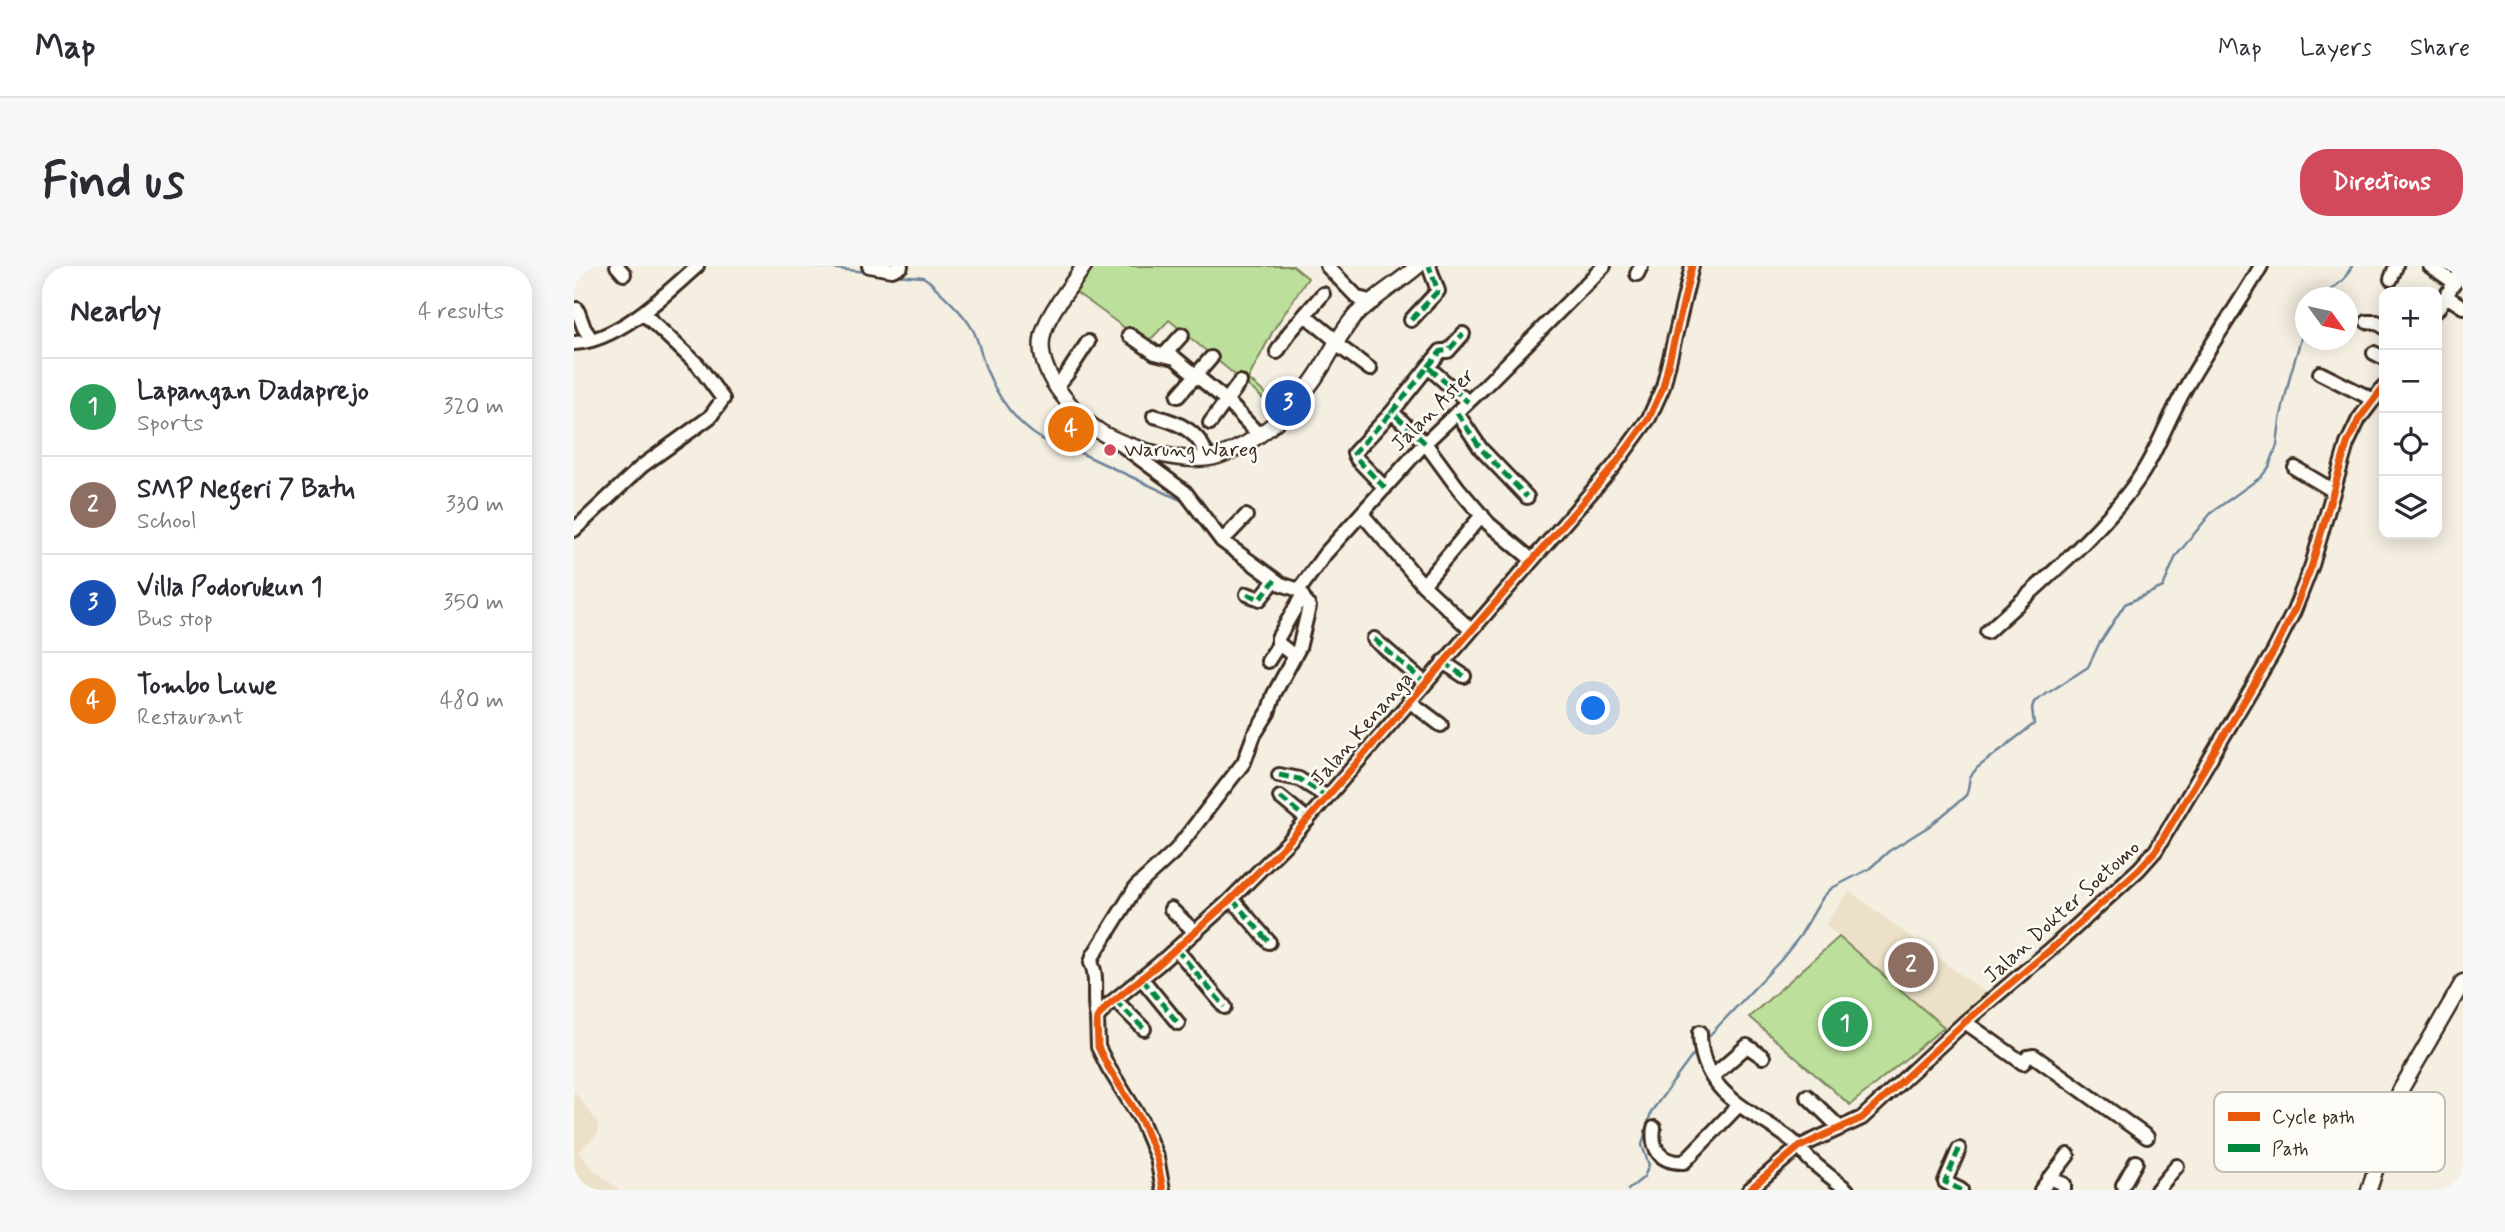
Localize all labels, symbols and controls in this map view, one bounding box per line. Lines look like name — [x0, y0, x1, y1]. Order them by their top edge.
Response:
text: Map — [35, 26, 95, 70]
text: Map — [2218, 33, 2262, 64]
text: Layers — [2300, 33, 2372, 64]
text: Share — [2410, 33, 2470, 64]
button: Directions — [2300, 149, 2463, 216]
text: Find us — [42, 150, 185, 215]
north arrow — [2295, 287, 2358, 350]
map controls — [2379, 287, 2442, 539]
button: + — [2379, 287, 2442, 350]
text: Nearby — [70, 292, 161, 331]
text: 4 results — [418, 297, 504, 327]
button: − — [2379, 350, 2442, 413]
street label: Jalan Aster — [1385, 362, 1481, 458]
text: Lapangan Dadaprejo — [137, 375, 369, 409]
pin: 3 — [1265, 377, 1311, 429]
text: 1 — [88, 392, 98, 422]
text: 320 m — [443, 392, 504, 422]
pin: 4 — [1048, 403, 1094, 455]
text: Sports — [137, 409, 204, 439]
button: locate — [2379, 413, 2442, 476]
place label: Warung Wareg — [1124, 436, 1258, 464]
marker: Warung Wareg — [1102, 442, 1118, 458]
text: SMP Negeri 7 Batu — [137, 473, 355, 507]
button: layers — [2379, 476, 2442, 539]
text: 2 — [87, 490, 99, 520]
text: 330 m — [446, 490, 504, 520]
text: School — [137, 507, 197, 537]
text: Villa Podorukun 1 — [137, 571, 323, 605]
text: 3 — [88, 588, 98, 618]
text: 350 m — [443, 588, 504, 618]
text: Bus stop — [137, 605, 213, 635]
street label: Jalan Kenanga — [1304, 666, 1420, 792]
text: Tombo Luwe — [137, 669, 277, 703]
text: 4 — [86, 686, 100, 716]
text: 480 m — [440, 686, 504, 716]
your location — [1576, 691, 1610, 725]
text: Restaurant — [137, 703, 244, 733]
street label: Jalan Dokter Soetomo — [1978, 834, 2146, 990]
pin: 2 — [1888, 939, 1934, 991]
pin: 1 — [1822, 998, 1868, 1050]
legend — [2214, 1092, 2445, 1172]
text: Cycle path — [2272, 1105, 2355, 1130]
text: Path — [2272, 1137, 2309, 1162]

